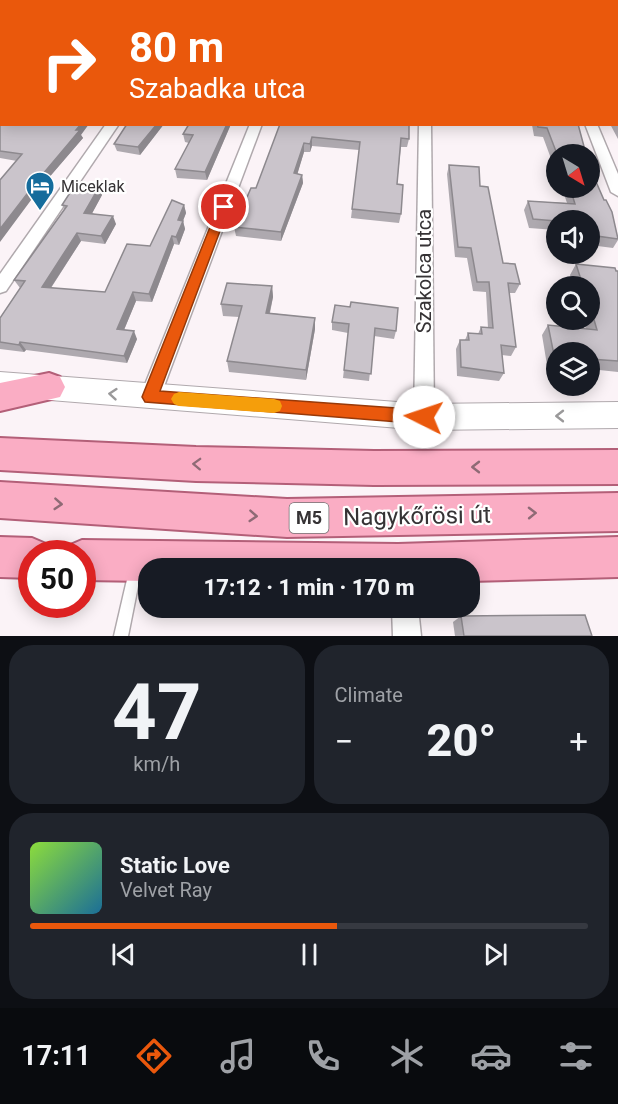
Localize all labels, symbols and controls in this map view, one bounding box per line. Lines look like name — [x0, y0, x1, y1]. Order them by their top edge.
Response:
text: 80 m — [129, 23, 224, 72]
icon: right — [30, 24, 108, 102]
text: Szabadka utca — [129, 73, 306, 105]
north arrow — [546, 144, 600, 198]
map controls — [546, 144, 600, 396]
hotel icon: Miceklak — [24, 170, 56, 212]
place label: Miceklak — [61, 177, 125, 196]
pin — [198, 181, 249, 232]
icon: arrive — [207, 190, 240, 223]
street label: Szakolca utca — [412, 209, 436, 333]
button: sound — [546, 210, 600, 264]
button: search — [546, 276, 600, 330]
button: layers — [546, 342, 600, 396]
position arrow — [392, 385, 456, 449]
one-way arrow — [109, 388, 118, 401]
one-way arrow — [555, 410, 564, 422]
one-way arrow — [192, 457, 201, 470]
one-way arrow — [471, 460, 480, 473]
one-way arrow — [54, 497, 63, 510]
street label: Nagykőrösi út — [343, 501, 491, 531]
road number: M5 — [290, 503, 328, 533]
one-way arrow — [527, 507, 536, 520]
one-way arrow — [248, 510, 257, 523]
speed limit sign: 50 — [18, 540, 96, 618]
text: 17:12 · 1 min · 170 m — [204, 575, 414, 600]
text: 47 — [112, 667, 202, 758]
text: Climate — [335, 683, 403, 707]
text: 20° — [427, 714, 496, 767]
text: − — [335, 722, 353, 761]
text: + — [569, 722, 588, 761]
text: km/h — [133, 752, 180, 776]
text: Static Love — [120, 853, 230, 878]
text: Velvet Ray — [120, 878, 212, 902]
icon: previous — [107, 938, 140, 971]
icon: pause — [293, 938, 326, 971]
icon: next — [479, 938, 512, 971]
icon: directions — [133, 1035, 175, 1077]
icon: music — [217, 1035, 259, 1077]
icon: phone — [302, 1035, 344, 1077]
icon: climate — [386, 1035, 428, 1077]
icon: car — [470, 1035, 512, 1077]
icon: filters — [555, 1035, 597, 1077]
text: 17:11 — [21, 1040, 91, 1072]

